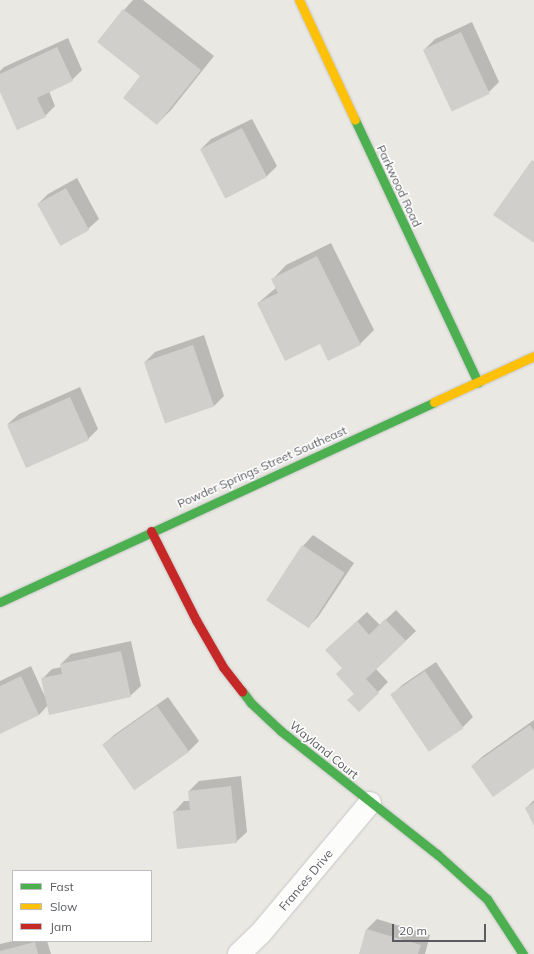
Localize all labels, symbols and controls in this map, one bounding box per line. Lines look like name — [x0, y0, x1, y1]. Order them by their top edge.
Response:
street label: Parkwood Road — [374, 143, 424, 229]
street label: Powder Springs Street Southeast — [175, 423, 349, 511]
street label: Wayland Court — [287, 718, 361, 782]
street label: Frances Drive — [276, 846, 336, 914]
legend — [12, 870, 152, 942]
text: Fast — [50, 879, 74, 894]
text: Slow — [50, 899, 78, 914]
scale bar — [394, 916, 488, 942]
text: Jam — [50, 919, 72, 934]
text: 20 m — [399, 923, 427, 938]

